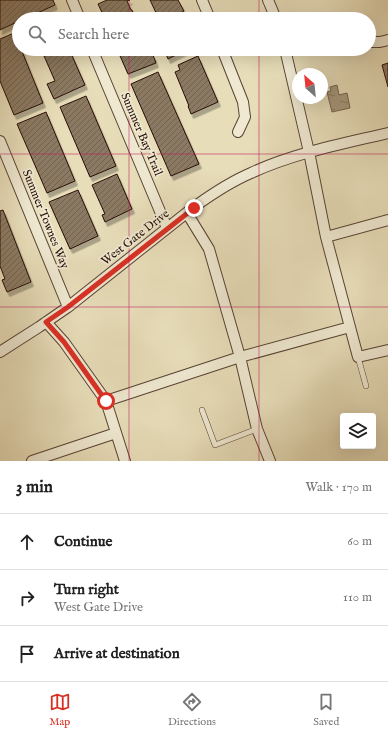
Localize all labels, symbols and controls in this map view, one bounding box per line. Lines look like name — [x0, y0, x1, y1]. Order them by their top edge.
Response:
search box — [12, 12, 376, 56]
icon: search — [26, 23, 48, 45]
text: Search here — [58, 25, 129, 44]
north arrow — [292, 68, 328, 104]
street label: Summer Bay Trail — [117, 90, 166, 179]
street label: Summer Townes Way — [19, 167, 72, 271]
route end — [185, 199, 203, 217]
street label: West Gate Drive — [98, 206, 173, 269]
route start — [97, 392, 115, 410]
map controls — [340, 413, 376, 449]
button: layers — [340, 413, 376, 449]
text: 3 min — [16, 477, 53, 498]
text: Walk · 170 m — [306, 479, 372, 496]
icon: ahead — [16, 531, 38, 553]
text: Continue — [54, 532, 112, 551]
text: 60 m — [347, 533, 372, 550]
text: Turn right — [54, 580, 119, 599]
icon: right — [16, 587, 38, 609]
text: 110 m — [343, 589, 372, 606]
text: West Gate Drive — [54, 599, 143, 616]
icon: arrive — [16, 643, 38, 665]
text: Arrive at destination — [54, 644, 180, 663]
tab: Map — [49, 691, 71, 729]
tab: Directions — [168, 691, 216, 729]
tab: Saved — [313, 691, 339, 729]

